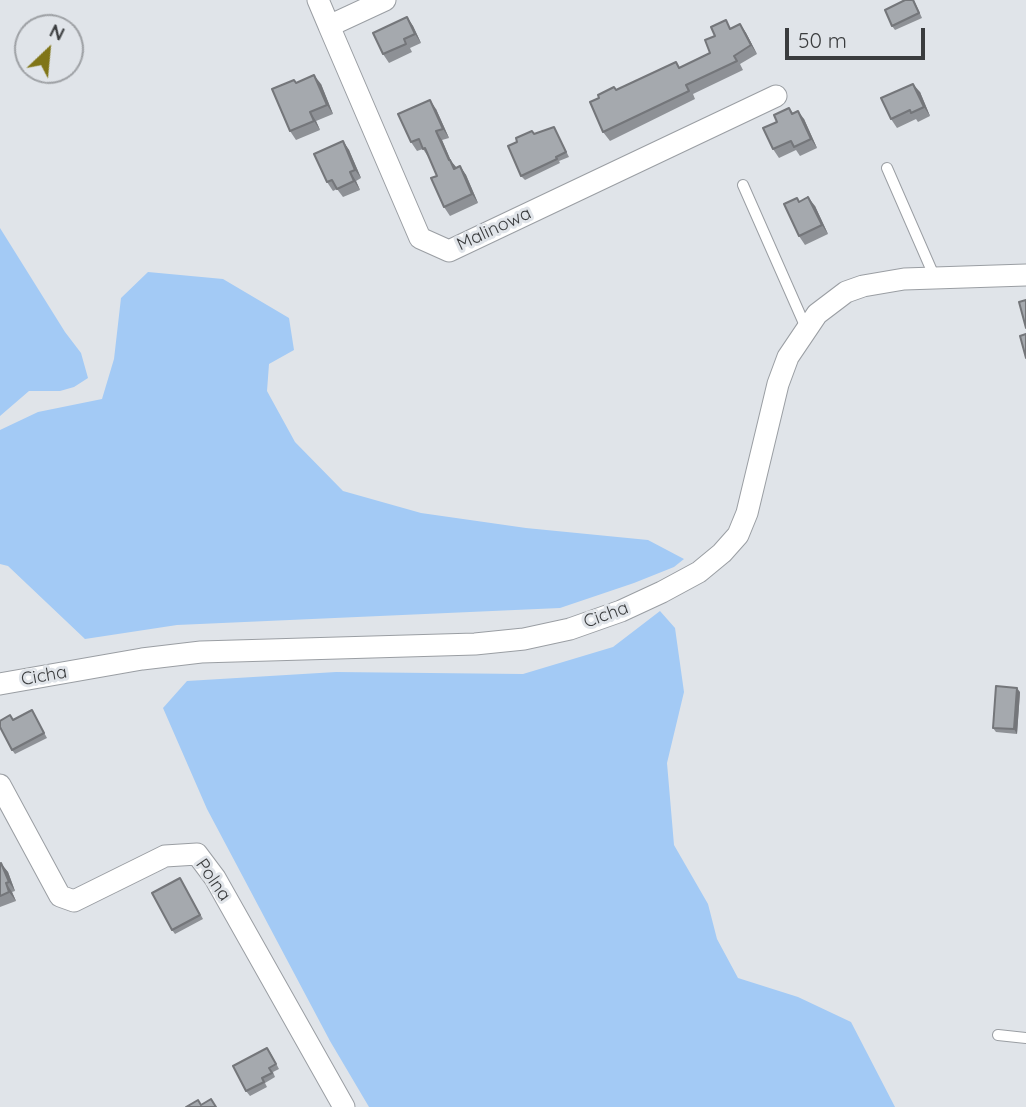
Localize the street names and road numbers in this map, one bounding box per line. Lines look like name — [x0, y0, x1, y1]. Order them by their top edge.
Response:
street label: Malinowa — [453, 202, 535, 256]
street label: Cicha — [581, 597, 631, 633]
street label: Cicha — [19, 661, 69, 691]
street label: Polna — [191, 855, 235, 905]

